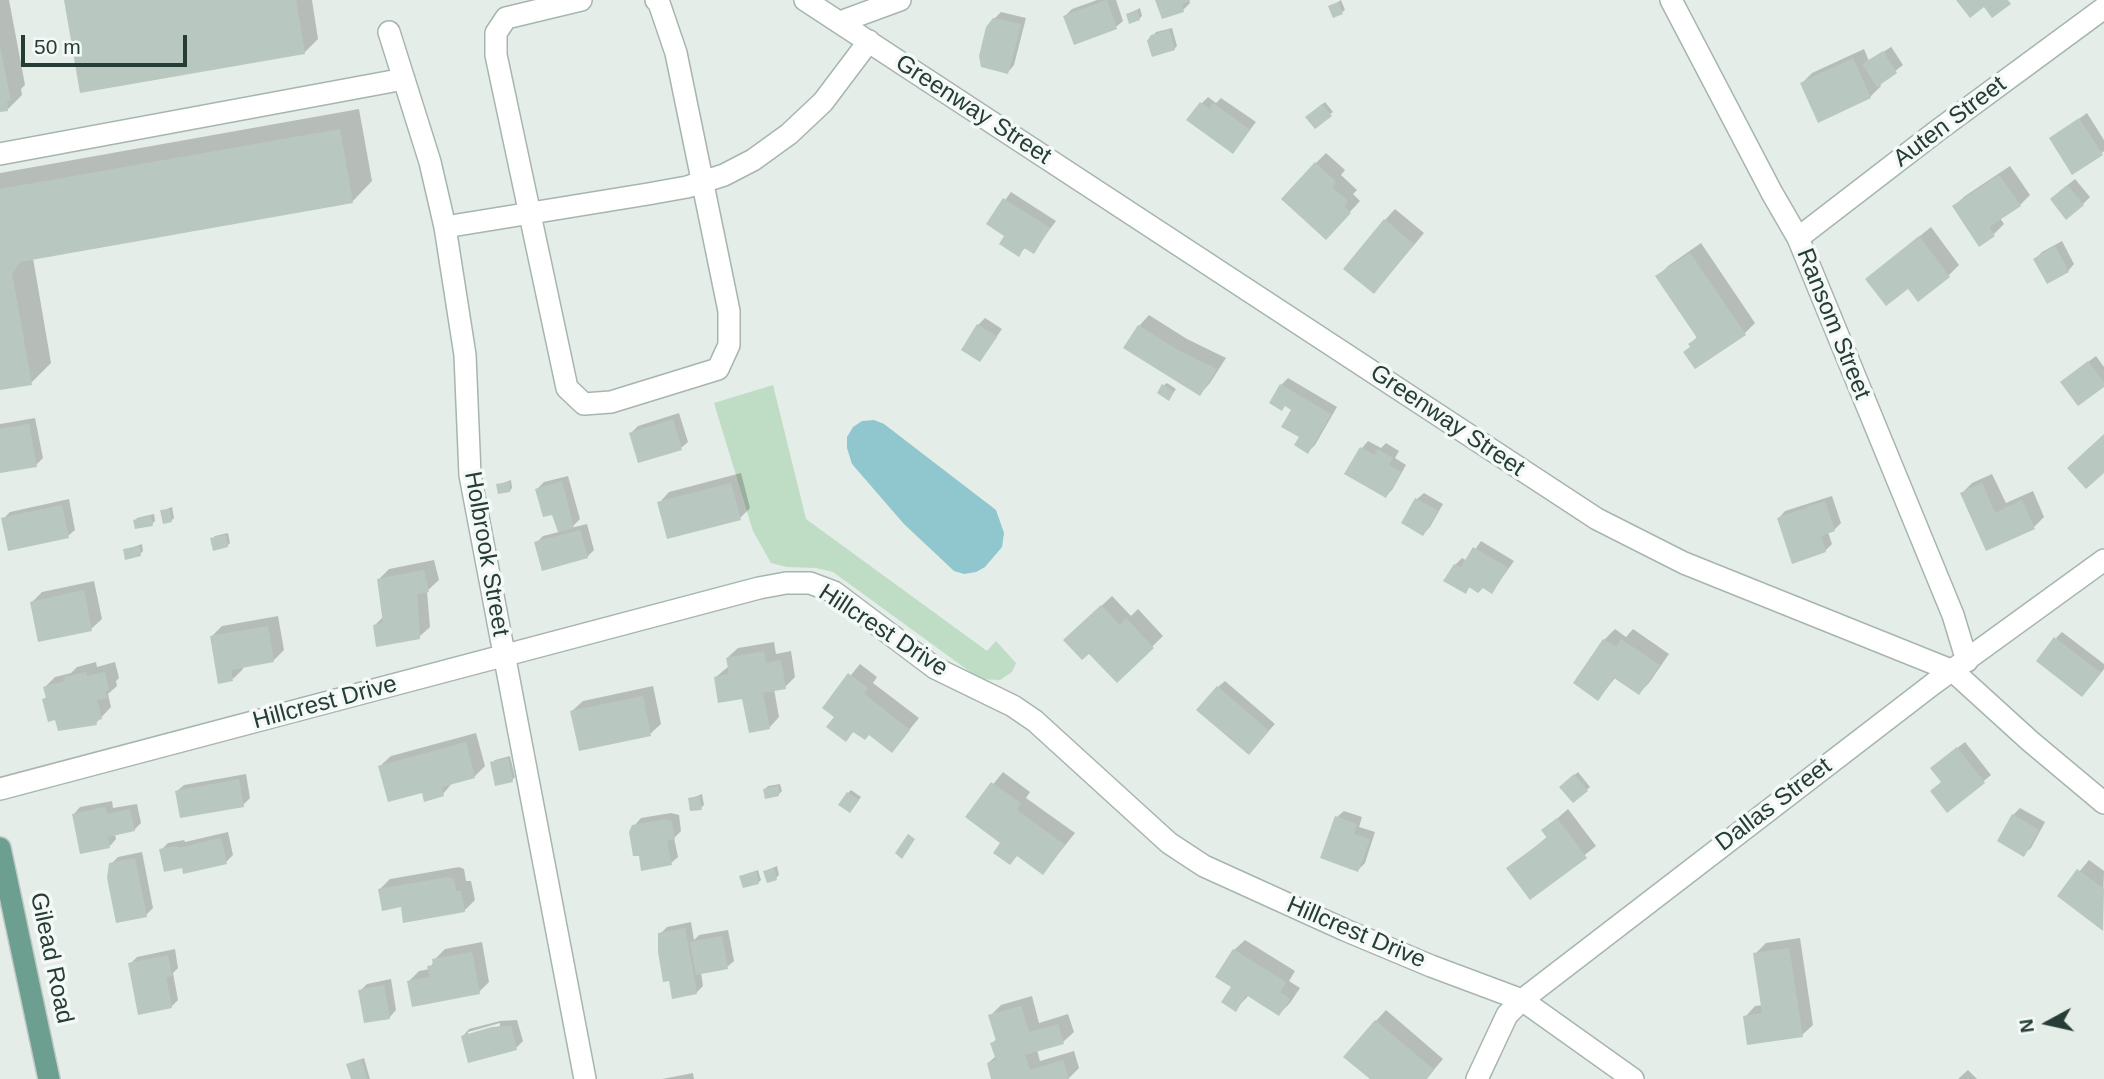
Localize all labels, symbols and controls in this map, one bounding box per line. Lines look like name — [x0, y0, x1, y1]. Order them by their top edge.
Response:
scale bar — [24, 21, 191, 65]
text: 50 m — [34, 35, 81, 58]
street label: Greenway Street — [890, 49, 1056, 171]
street label: Auten Street — [1888, 70, 2012, 174]
street label: Ransom Street — [1790, 244, 1876, 404]
street label: Greenway Street — [1364, 359, 1530, 483]
street label: Holbrook Street — [457, 469, 515, 639]
street label: Hillcrest Drive — [813, 579, 953, 683]
street label: Hillcrest Drive — [250, 670, 400, 736]
street label: Dallas Street — [1710, 752, 1838, 858]
street label: Gilead Road — [23, 890, 79, 1026]
street label: Hillcrest Drive — [1282, 891, 1430, 975]
north arrow — [2013, 988, 2083, 1058]
text: N — [2015, 1018, 2038, 1034]

